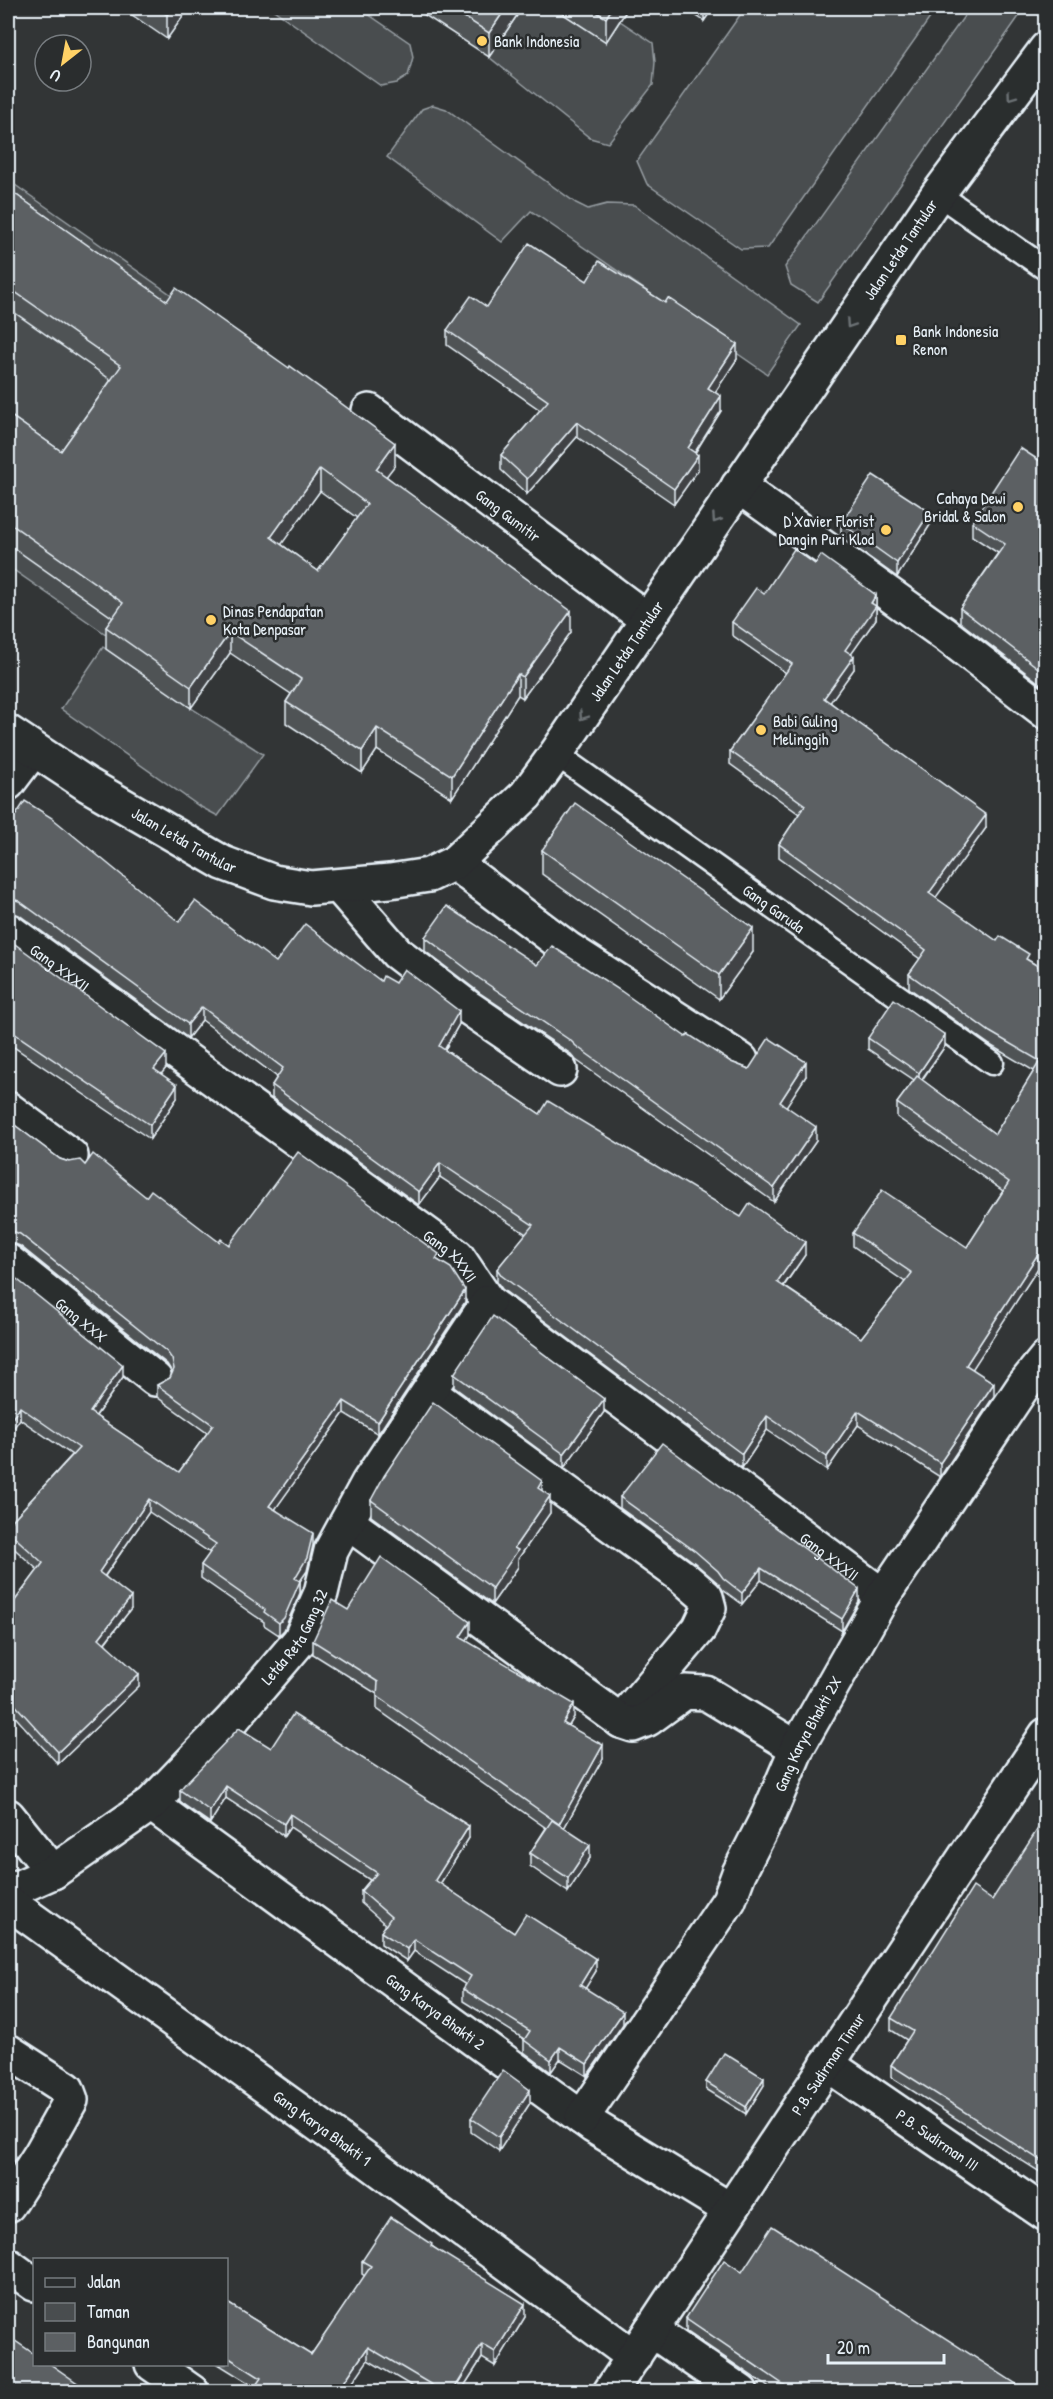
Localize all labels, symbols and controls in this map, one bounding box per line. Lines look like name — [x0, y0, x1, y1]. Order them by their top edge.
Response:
place label: Bank Indonesia — [494, 30, 579, 52]
north arrow — [33, 33, 93, 93]
marker: Bank Indonesia — [475, 34, 489, 48]
text: U — [46, 64, 65, 88]
one-way arrow — [1007, 90, 1018, 101]
street label: Jalan Letda Tantular — [858, 195, 942, 304]
one-way arrow — [846, 317, 857, 328]
place label: Bank Indonesia Renon — [913, 320, 998, 360]
marker: Bank Indonesia Renon — [894, 333, 908, 347]
street label: Gang Gumitir — [471, 484, 545, 547]
place label: Cahaya Dewi Bridal & Salon — [924, 487, 1006, 527]
marker: Cahaya Dewi Bridal & Salon — [1011, 500, 1025, 514]
place label: D'Xavier Florist Dangin Puri Klod — [778, 510, 874, 550]
one-way arrow — [712, 513, 723, 524]
marker: D'Xavier Florist Dangin Puri Klod — [879, 523, 893, 537]
street label: Jalan Letda Tantular — [584, 596, 669, 706]
place label: Dinas Pendapatan Kota Denpasar — [223, 600, 323, 640]
marker: Dinas Pendapatan Kota Denpasar — [204, 613, 218, 627]
one-way arrow — [579, 709, 590, 720]
place label: Babi Guling Melinggih — [773, 710, 838, 750]
marker: Babi Guling Melinggih — [754, 723, 768, 737]
street label: Jalan Letda Tantular — [128, 802, 240, 878]
street label: Gang Garuda — [738, 879, 809, 938]
street label: Gang XXXII — [26, 939, 94, 997]
street label: Gang XXXII — [419, 1224, 483, 1286]
street label: Gang XXX — [51, 1292, 112, 1348]
street label: Gang XXXII — [795, 1527, 863, 1585]
street label: Letda Reta Gang 32 — [256, 1585, 333, 1689]
street label: Gang Karya Bhakti 2X — [769, 1672, 847, 1795]
street label: Gang Karya Bhakti 2 — [381, 1968, 490, 2055]
street label: P.B. Sudirman Timur — [786, 2008, 870, 2119]
street label: Gang Karya Bhakti 1 — [269, 2085, 376, 2171]
street label: P.B. Sudirman III — [892, 2104, 983, 2176]
legend — [33, 2258, 228, 2366]
text: Jalan — [87, 2269, 121, 2294]
text: Taman — [87, 2299, 130, 2324]
scale bar — [828, 2327, 944, 2365]
text: Bangunan — [87, 2329, 150, 2354]
text: 20 m — [837, 2335, 870, 2360]

